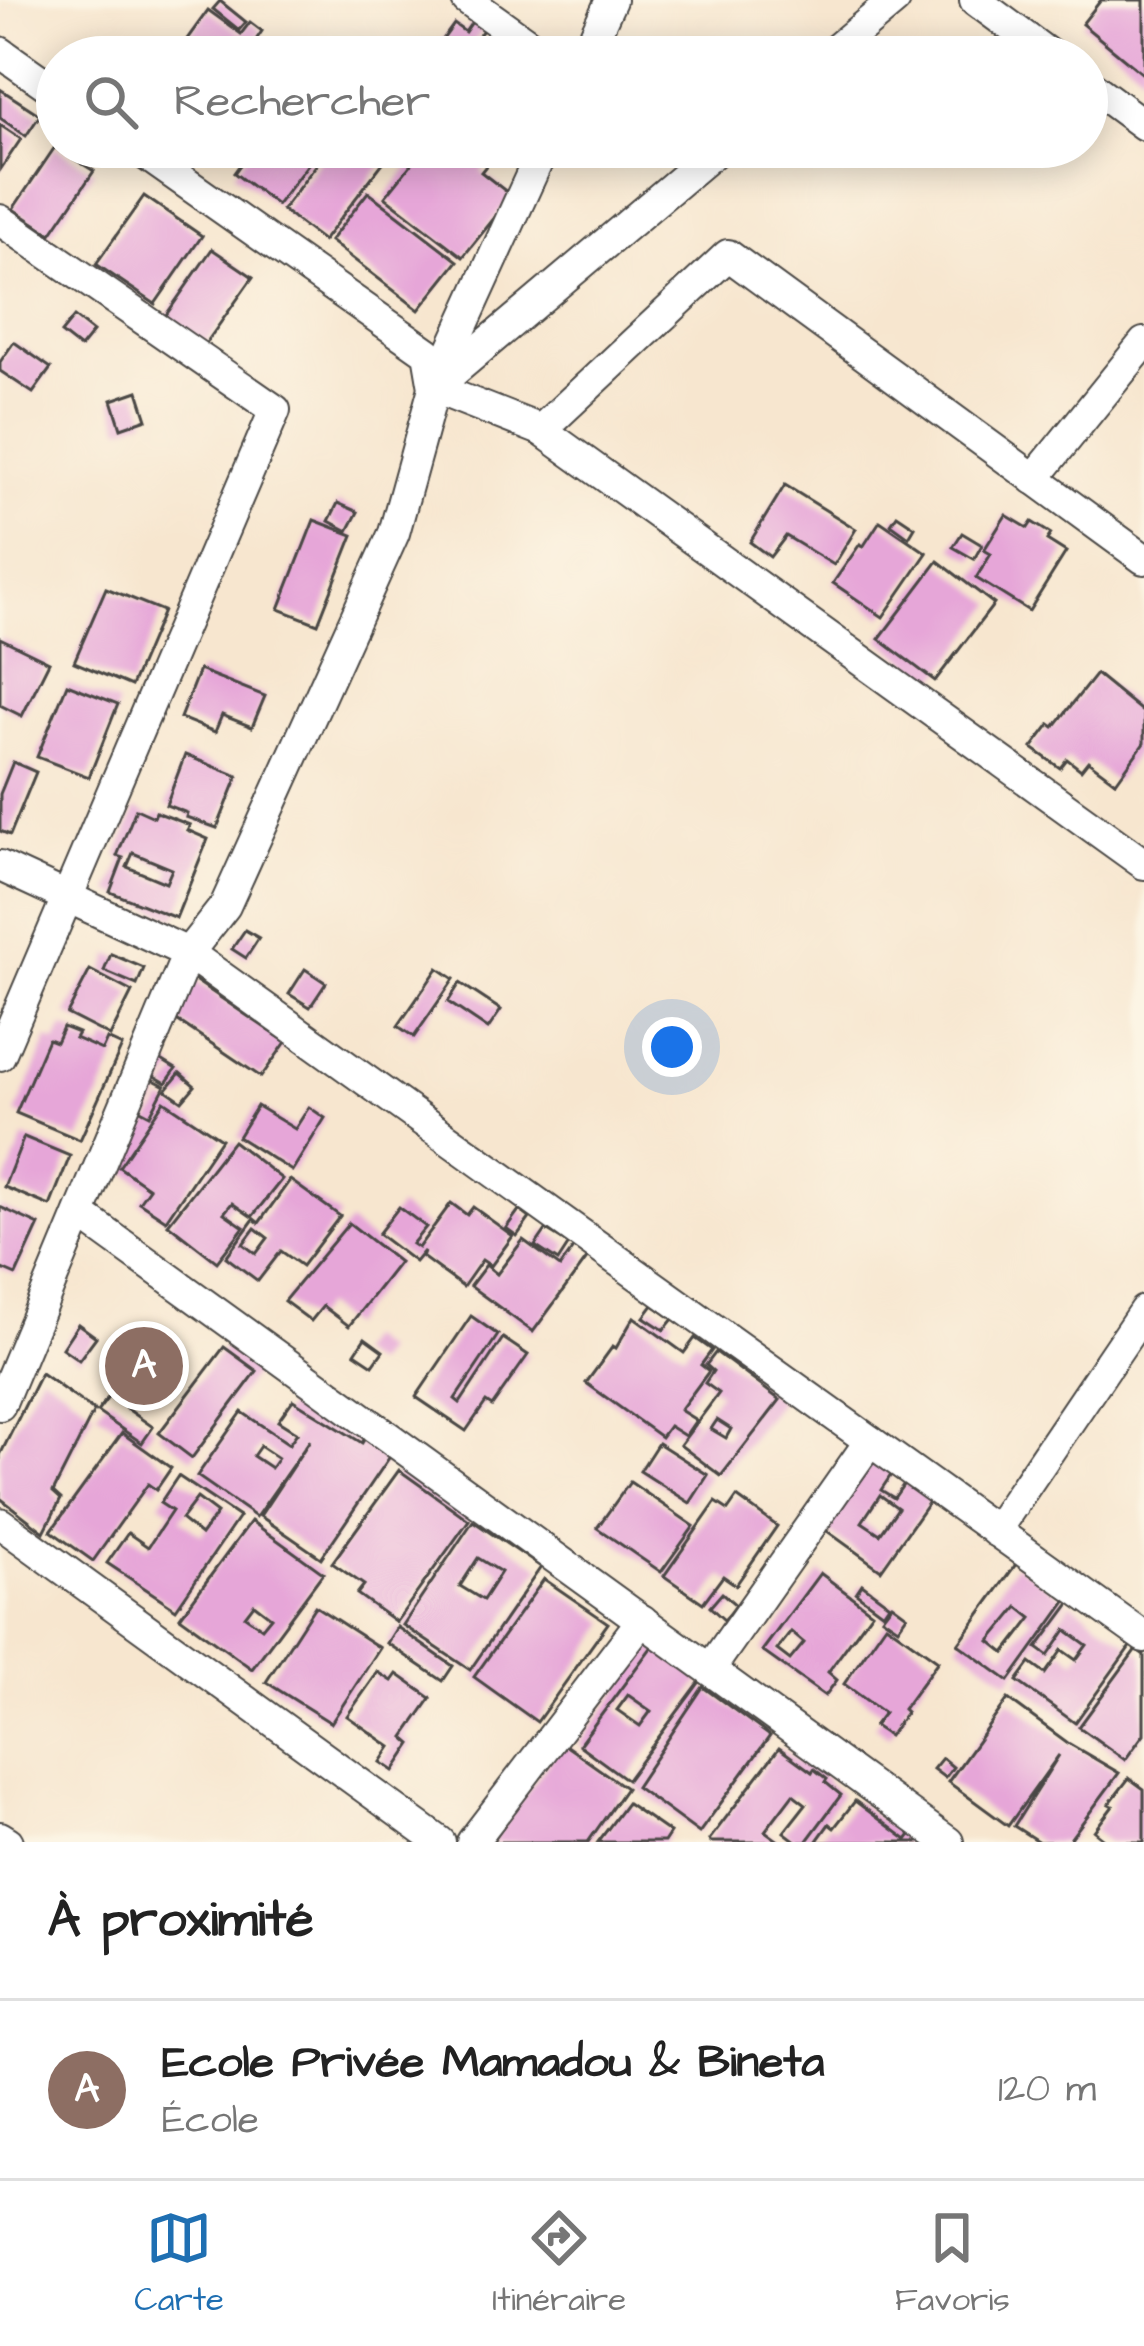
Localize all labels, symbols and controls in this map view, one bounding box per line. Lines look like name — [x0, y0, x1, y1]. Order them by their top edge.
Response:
search box — [36, 36, 1108, 168]
icon: search — [78, 69, 144, 135]
text: Rechercher — [174, 71, 430, 133]
your location — [642, 1017, 702, 1077]
pin: A — [105, 1321, 183, 1411]
text: À proximité — [48, 1885, 314, 1956]
text: Ecole Privée Mamadou & Bineta — [162, 2032, 824, 2094]
text: A — [75, 2063, 99, 2117]
text: 120 m — [998, 2063, 1096, 2117]
text: École — [162, 2094, 259, 2148]
tab: Carte — [134, 2205, 224, 2323]
tab: Itinéraire — [492, 2205, 626, 2323]
tab: Favoris — [895, 2205, 1010, 2323]

